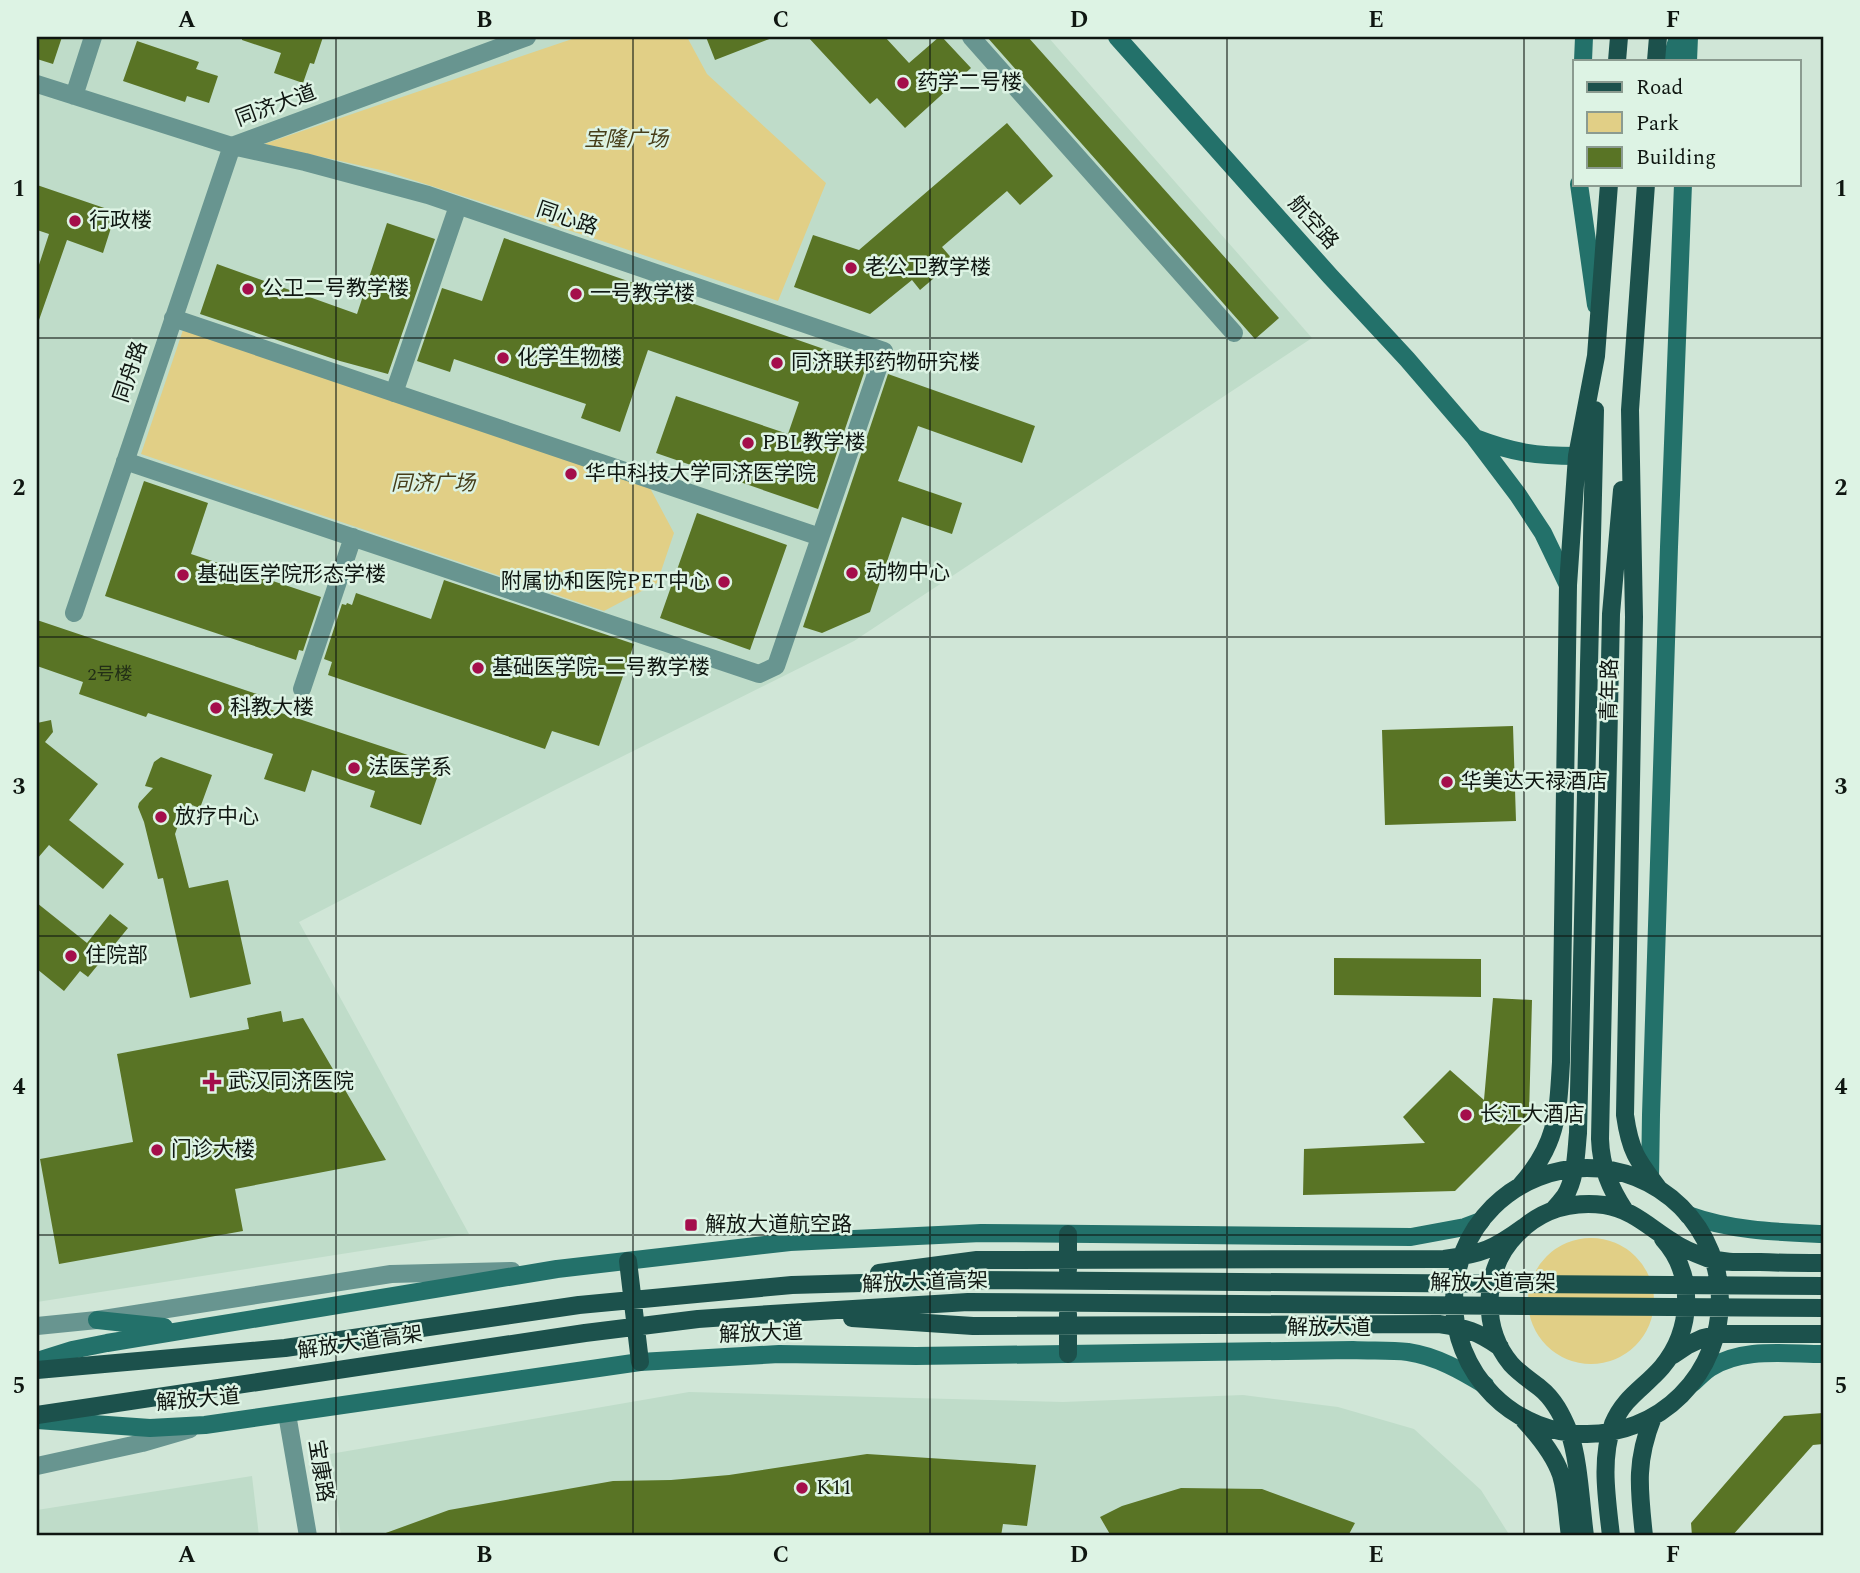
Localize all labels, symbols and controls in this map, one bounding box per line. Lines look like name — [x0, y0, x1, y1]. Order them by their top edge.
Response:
text: A — [178, 3, 196, 38]
text: B — [476, 3, 492, 38]
text: C — [773, 3, 789, 38]
text: D — [1070, 3, 1088, 38]
text: E — [1368, 3, 1384, 38]
text: F — [1666, 3, 1680, 38]
legend — [1573, 60, 1800, 186]
place label: 药学二号楼 — [917, 67, 1022, 99]
text: Road — [1636, 72, 1683, 104]
marker: 药学二号楼 — [895, 75, 911, 91]
street label: 同济大道 — [231, 77, 321, 135]
text: Park — [1636, 108, 1680, 140]
park label: 宝隆广场 — [584, 124, 670, 156]
text: Building — [1636, 142, 1716, 174]
text: 1 — [13, 172, 25, 207]
text: 1 — [1835, 172, 1847, 207]
street label: 航空路 — [1280, 189, 1346, 257]
street label: 同心路 — [532, 194, 602, 244]
place label: 行政楼 — [89, 205, 152, 237]
marker: 行政楼 — [67, 213, 83, 229]
place label: 老公卫教学楼 — [865, 252, 991, 284]
marker: 老公卫教学楼 — [843, 260, 859, 276]
place label: 公卫二号教学楼 — [262, 273, 409, 305]
place label: 一号教学楼 — [590, 278, 695, 310]
marker: 公卫二号教学楼 — [240, 281, 256, 297]
marker: 一号教学楼 — [568, 286, 584, 302]
street label: 同舟路 — [106, 337, 156, 407]
place label: 化学生物楼 — [517, 342, 622, 374]
place label: 同济联邦药物研究楼 — [791, 347, 980, 379]
marker: 化学生物楼 — [495, 350, 511, 366]
marker: 同济联邦药物研究楼 — [769, 355, 785, 371]
place label: PBL教学楼 — [762, 427, 866, 459]
marker: PBL教学楼 — [740, 435, 756, 451]
place label: 华中科技大学同济医学院 — [585, 458, 816, 490]
marker: 华中科技大学同济医学院 — [563, 466, 579, 482]
park label: 同济广场 — [391, 468, 477, 500]
text: 2 — [13, 471, 26, 506]
text: 2 — [1835, 471, 1848, 506]
place label: 动物中心 — [866, 557, 950, 589]
place label: 基础医学院形态学楼 — [197, 559, 386, 591]
marker: 动物中心 — [844, 565, 860, 581]
place label: 附属协和医院PET中心 — [501, 566, 710, 598]
marker: 基础医学院形态学楼 — [175, 567, 191, 583]
marker: 附属协和医院PET中心 — [716, 574, 732, 590]
place label: 基础医学院-二号教学楼 — [492, 652, 710, 684]
street label: 青年路 — [1593, 658, 1627, 722]
marker: 基础医学院-二号教学楼 — [470, 660, 486, 676]
house number: 2号楼 — [88, 661, 133, 688]
place label: 科教大楼 — [230, 692, 314, 724]
marker: 科教大楼 — [208, 700, 224, 716]
place label: 法医学系 — [368, 752, 452, 784]
marker: 法医学系 — [346, 760, 362, 776]
place label: 华美达天禄酒店 — [1461, 766, 1608, 798]
text: 3 — [13, 770, 26, 805]
text: 3 — [1835, 770, 1848, 805]
marker: 华美达天禄酒店 — [1439, 774, 1455, 790]
place label: 放疗中心 — [175, 801, 259, 833]
marker: 放疗中心 — [153, 809, 169, 825]
place label: 住院部 — [85, 940, 148, 972]
marker: 住院部 — [63, 948, 79, 964]
place label: 武汉同济医院 — [228, 1066, 354, 1098]
text: 4 — [13, 1070, 26, 1105]
text: 4 — [1835, 1070, 1848, 1105]
marker: 武汉同济医院 — [202, 1072, 222, 1092]
place label: 长江大酒店 — [1480, 1099, 1585, 1131]
marker: 长江大酒店 — [1458, 1107, 1474, 1123]
place label: 门诊大楼 — [171, 1134, 255, 1166]
marker: 门诊大楼 — [149, 1142, 165, 1158]
place label: 解放大道航空路 — [705, 1209, 852, 1241]
marker: 解放大道航空路 — [683, 1217, 699, 1233]
street label: 解放大道高架 — [861, 1265, 989, 1301]
street label: 解放大道高架 — [1430, 1267, 1556, 1299]
street label: 解放大道 — [1287, 1312, 1371, 1344]
street label: 解放大道 — [718, 1317, 804, 1351]
street label: 解放大道高架 — [295, 1318, 425, 1368]
text: 5 — [13, 1369, 25, 1404]
text: 5 — [1835, 1369, 1847, 1404]
street label: 解放大道 — [155, 1380, 241, 1420]
street label: 宝康路 — [299, 1437, 341, 1505]
place label: K11 — [816, 1472, 852, 1504]
marker: K11 — [794, 1480, 810, 1496]
text: A — [178, 1538, 196, 1573]
text: B — [476, 1538, 492, 1573]
text: C — [773, 1538, 789, 1573]
text: D — [1070, 1538, 1088, 1573]
text: E — [1368, 1538, 1384, 1573]
text: F — [1666, 1538, 1680, 1573]

